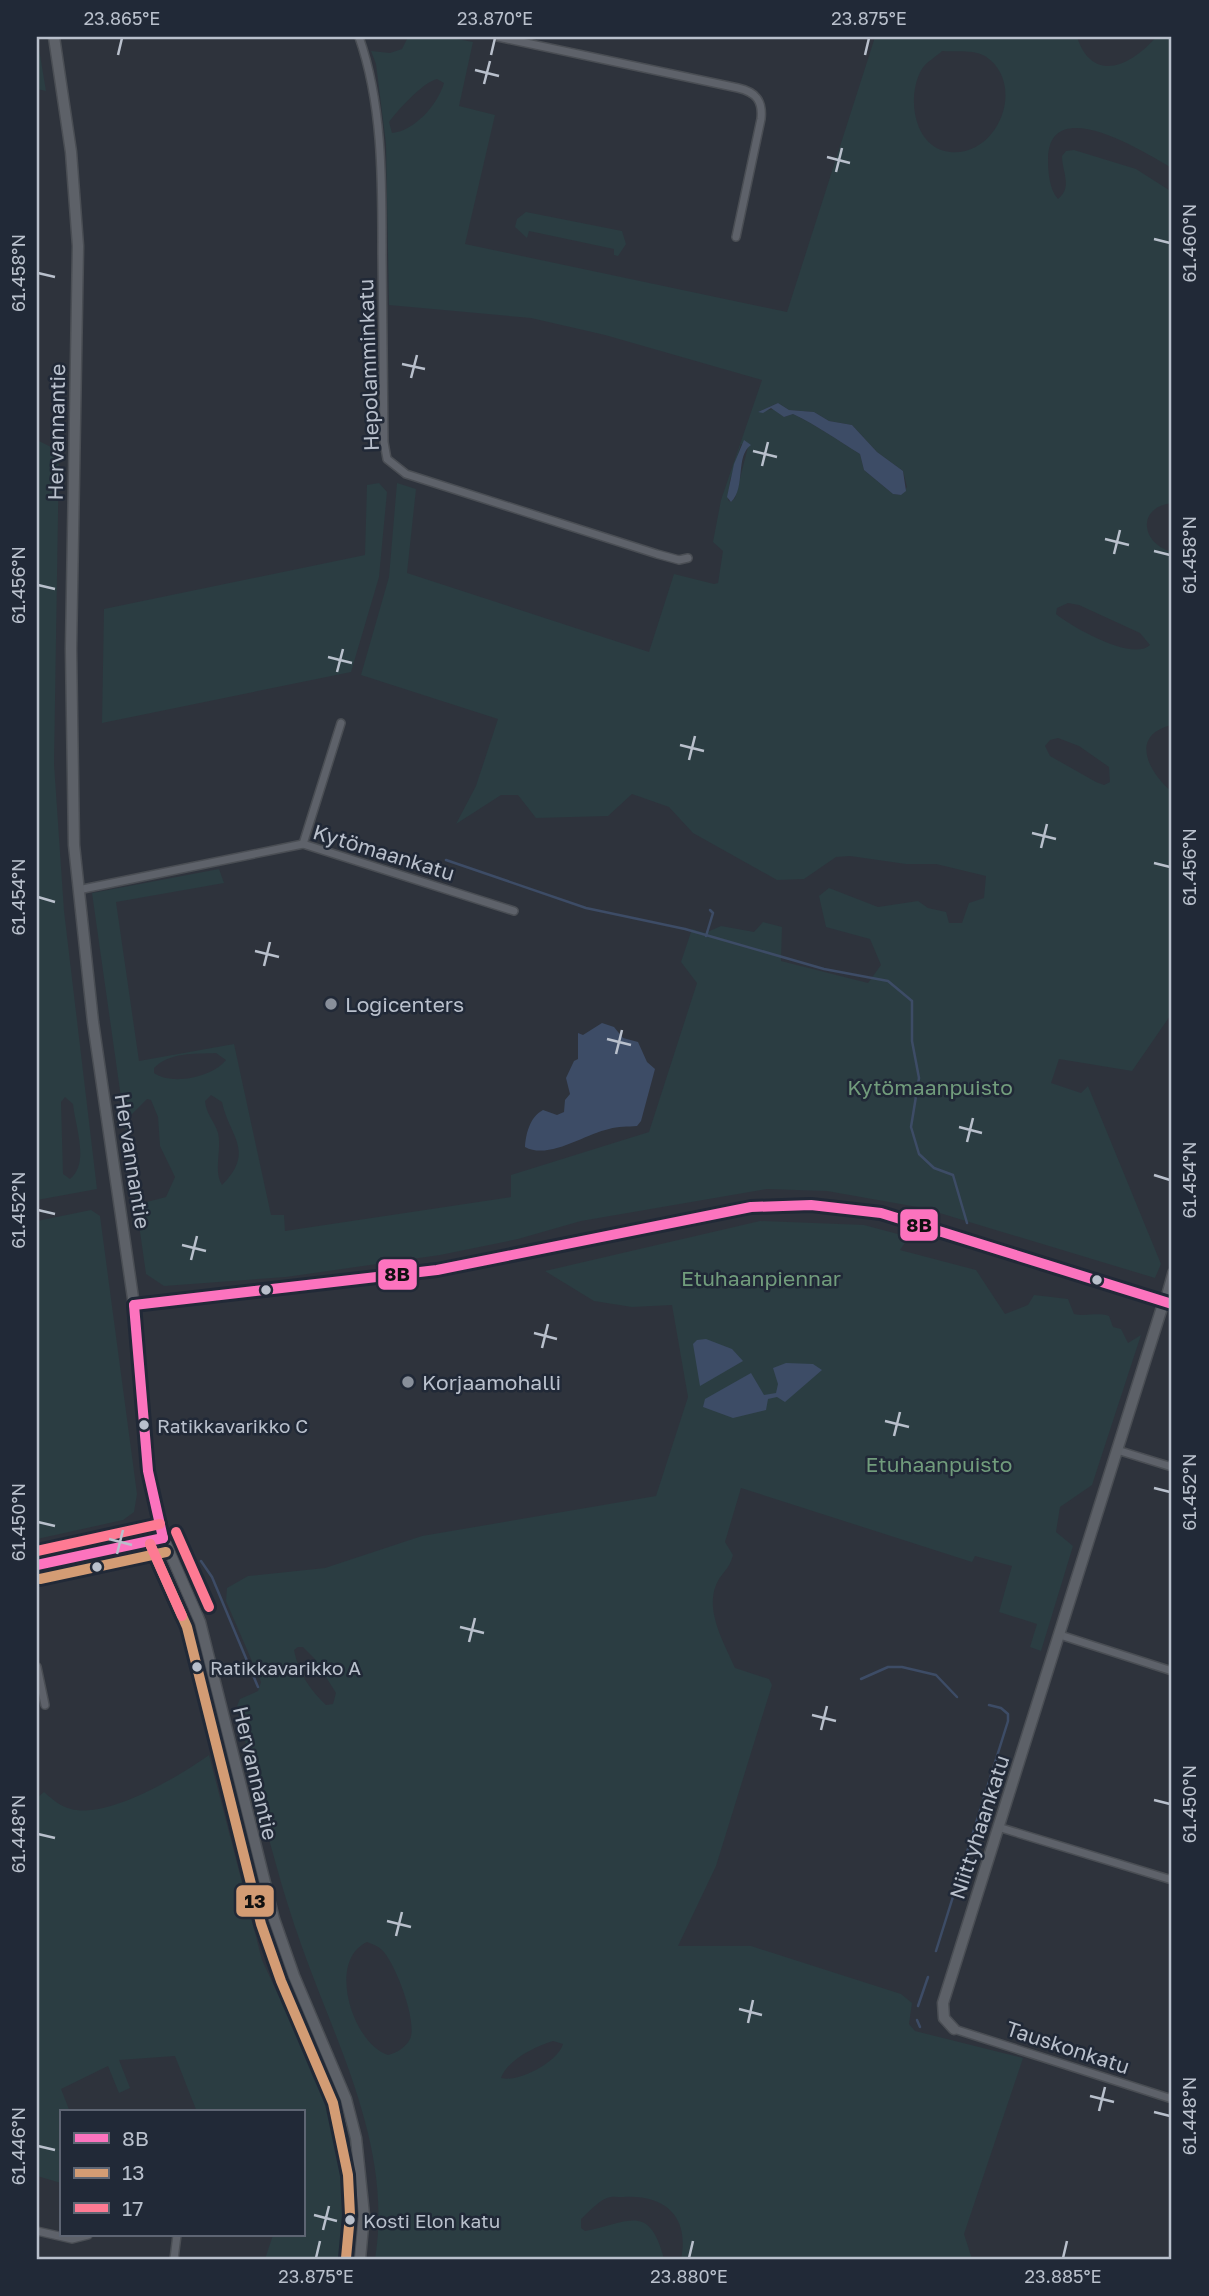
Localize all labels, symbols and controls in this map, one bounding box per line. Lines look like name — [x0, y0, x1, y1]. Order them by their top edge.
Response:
text: 23.865°E — [84, 7, 160, 29]
text: 23.870°E — [457, 7, 533, 29]
text: 23.875°E — [831, 7, 907, 29]
text: 61.460°N — [1178, 204, 1200, 282]
text: 61.458°N — [7, 234, 29, 312]
street label: Hepolamminkatu — [352, 278, 384, 452]
street label: Hervannantie — [42, 364, 70, 500]
text: 61.458°N — [1178, 516, 1200, 594]
text: 61.456°N — [7, 546, 29, 624]
street label: Kytömaankatu — [310, 818, 458, 886]
text: 61.456°N — [1178, 828, 1200, 906]
text: 61.454°N — [7, 858, 29, 936]
place label: Logicenters — [345, 991, 464, 1017]
marker: Logicenters — [323, 996, 339, 1012]
park label: Kytömaanpuisto — [847, 1074, 1013, 1100]
street label: Hervannantie — [109, 1092, 157, 1230]
text: 61.454°N — [1178, 1141, 1200, 1219]
text: 61.452°N — [7, 1171, 29, 1249]
line badge: 8B — [899, 1208, 939, 1242]
text: 8B — [906, 1213, 932, 1236]
line badge: 8B — [377, 1258, 418, 1291]
text: 8B — [384, 1262, 410, 1285]
park label: Etuhaanpiennar — [681, 1265, 841, 1291]
unlabelled marker — [1090, 1273, 1104, 1287]
unlabelled marker — [259, 1283, 273, 1297]
place label: Korjaamohalli — [422, 1369, 561, 1395]
marker: Korjaamohalli — [400, 1374, 416, 1390]
place label: Ratikkavarikko C — [157, 1414, 308, 1437]
marker: Ratikkavarikko C — [137, 1418, 151, 1432]
park label: Etuhaanpuisto — [866, 1451, 1012, 1477]
text: 61.452°N — [1178, 1453, 1200, 1531]
text: 61.450°N — [7, 1483, 29, 1561]
unlabelled marker — [90, 1560, 104, 1574]
place label: Ratikkavarikko A — [210, 1656, 361, 1679]
marker: Ratikkavarikko A — [190, 1660, 204, 1674]
street label: Hervannantie — [228, 1704, 284, 1842]
street label: Niittyhaankatu — [943, 1752, 1015, 1902]
text: 61.450°N — [1178, 1765, 1200, 1843]
text: 61.448°N — [7, 1795, 29, 1873]
line badge: 13 — [235, 1884, 275, 1918]
text: 13 — [244, 1889, 266, 1912]
street label: Tauskonkatu — [1003, 2015, 1133, 2079]
text: 61.448°N — [1178, 2077, 1200, 2155]
text: 61.446°N — [7, 2107, 29, 2185]
legend — [60, 2110, 304, 2236]
text: 8B — [122, 2125, 149, 2151]
text: 13 — [122, 2159, 144, 2185]
text: 17 — [122, 2195, 143, 2221]
place label: Kosti Elon katu — [363, 2209, 500, 2232]
marker: Kosti Elon katu — [343, 2213, 357, 2227]
text: 23.875°E — [278, 2265, 354, 2287]
text: 23.880°E — [650, 2265, 728, 2287]
text: 23.885°E — [1025, 2265, 1101, 2287]

